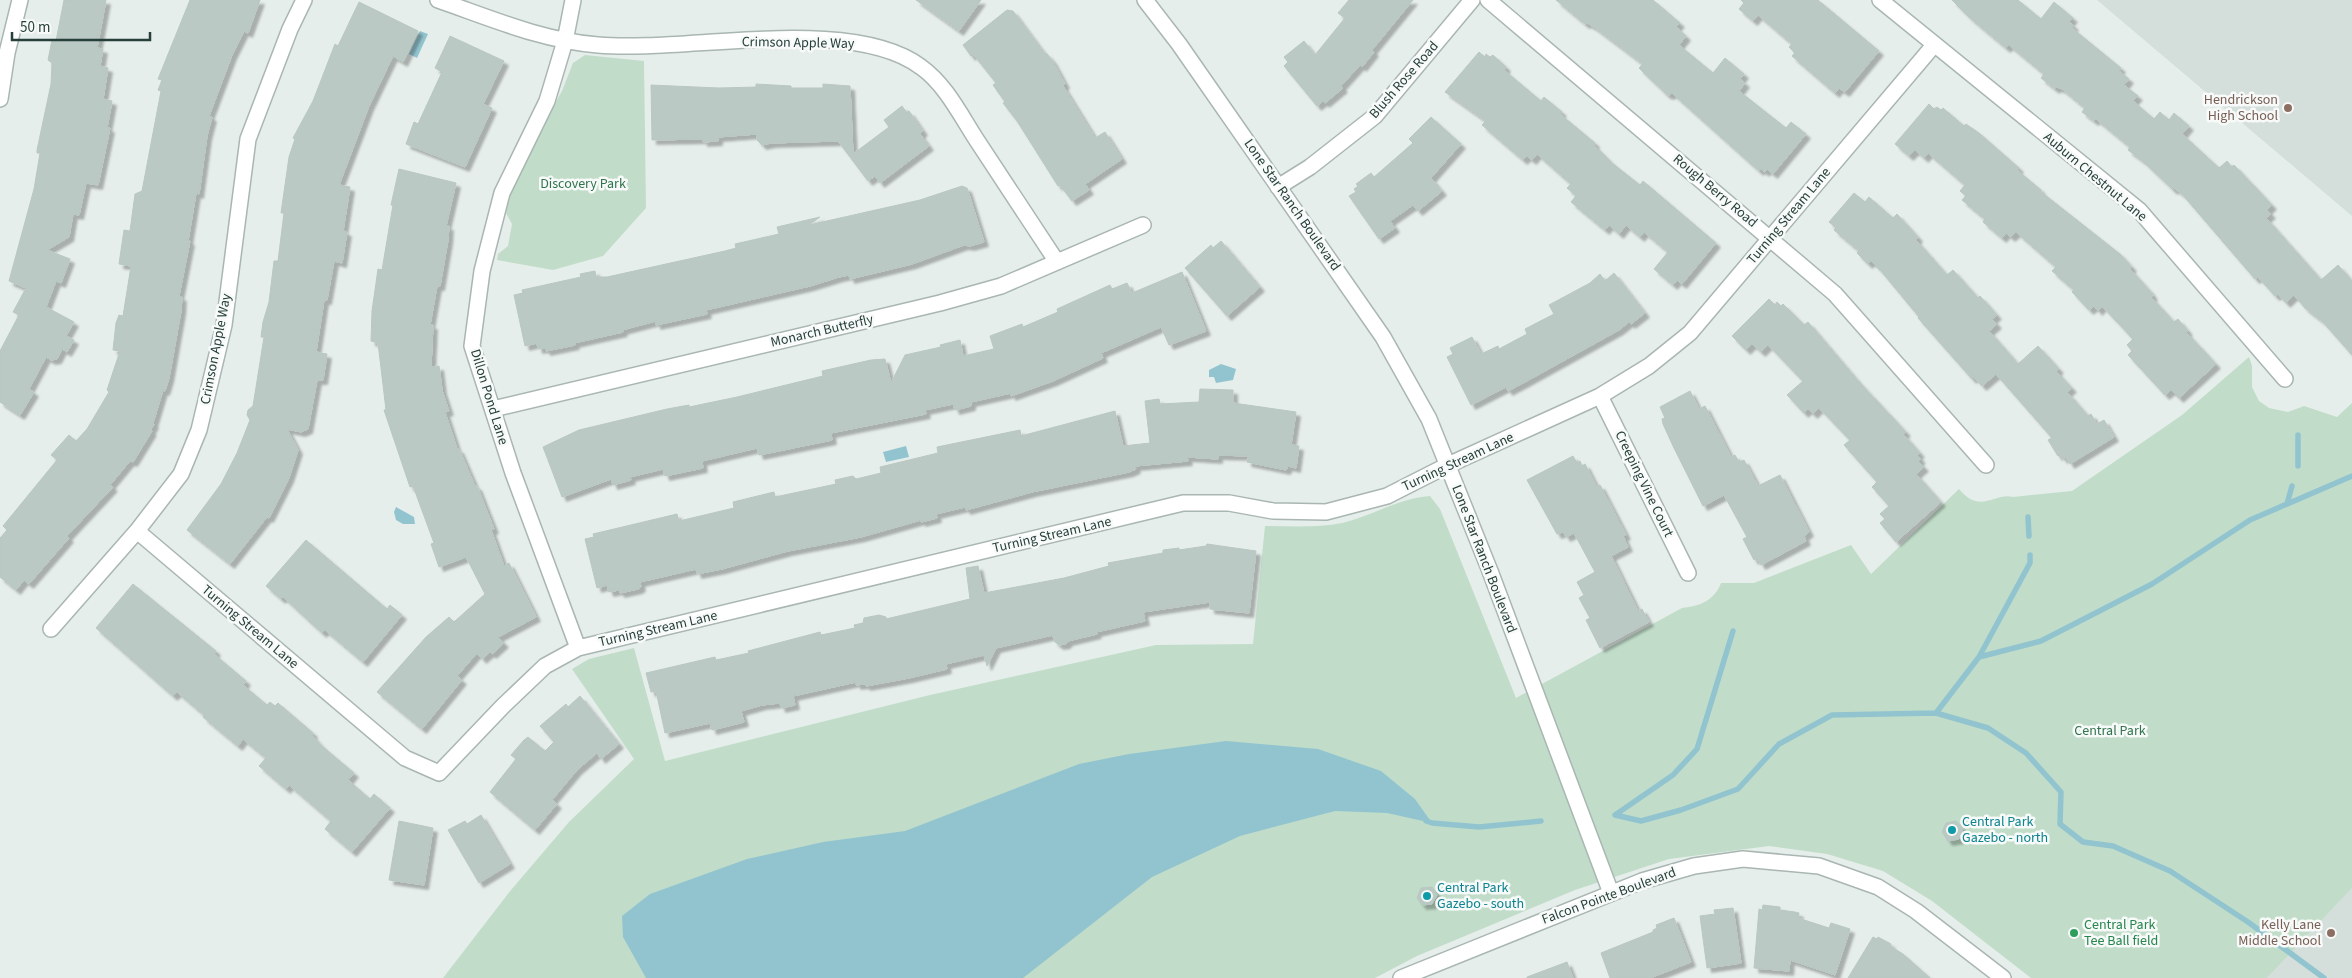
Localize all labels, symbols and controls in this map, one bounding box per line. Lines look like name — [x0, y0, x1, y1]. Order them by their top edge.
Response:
scale bar — [12, 10, 150, 42]
text: 50 m — [20, 17, 50, 38]
street label: Crimson Apple Way — [742, 32, 855, 54]
street label: Blush Rose Road — [1365, 37, 1443, 123]
place label: Hendrickson High School — [2204, 90, 2278, 126]
marker: Hendrickson High School — [2282, 102, 2294, 114]
street label: Auburn Chestnut Lane — [2039, 128, 2151, 226]
street label: Lone Star Ranch Boulevard — [1239, 135, 1345, 275]
street label: Rough Berry Road — [1668, 150, 1762, 232]
street label: Turning Stream Lane — [1742, 163, 1836, 269]
park label: Discovery Park — [540, 174, 626, 194]
street label: Crimson Apple Way — [195, 291, 237, 406]
street label: Monarch Butterfly — [769, 309, 876, 353]
street label: Dillon Pond Lane — [465, 347, 513, 447]
street label: Turning Stream Lane — [1399, 427, 1517, 497]
street label: Creeping Vine Court — [1610, 427, 1679, 541]
street label: Lone Star Ranch Boulevard — [1446, 482, 1522, 636]
street label: Turning Stream Lane — [991, 512, 1113, 558]
street label: Turning Stream Lane — [197, 580, 303, 674]
street label: Turning Stream Lane — [597, 606, 719, 652]
park label: Central Park — [2074, 721, 2146, 741]
place label: Central Park Gazebo - north — [1962, 812, 2048, 848]
marker: Central Park Gazebo - north — [1946, 824, 1958, 836]
street label: Falcon Pointe Boulevard — [1539, 862, 1679, 930]
place label: Central Park Gazebo - south — [1437, 878, 1524, 914]
marker: Central Park Gazebo - south — [1421, 890, 1433, 902]
place label: Central Park Tee Ball field — [2084, 915, 2158, 951]
place label: Kelly Lane Middle School — [2238, 915, 2321, 951]
marker: Central Park Tee Ball field — [2068, 927, 2080, 939]
marker: Kelly Lane Middle School — [2325, 927, 2337, 939]

